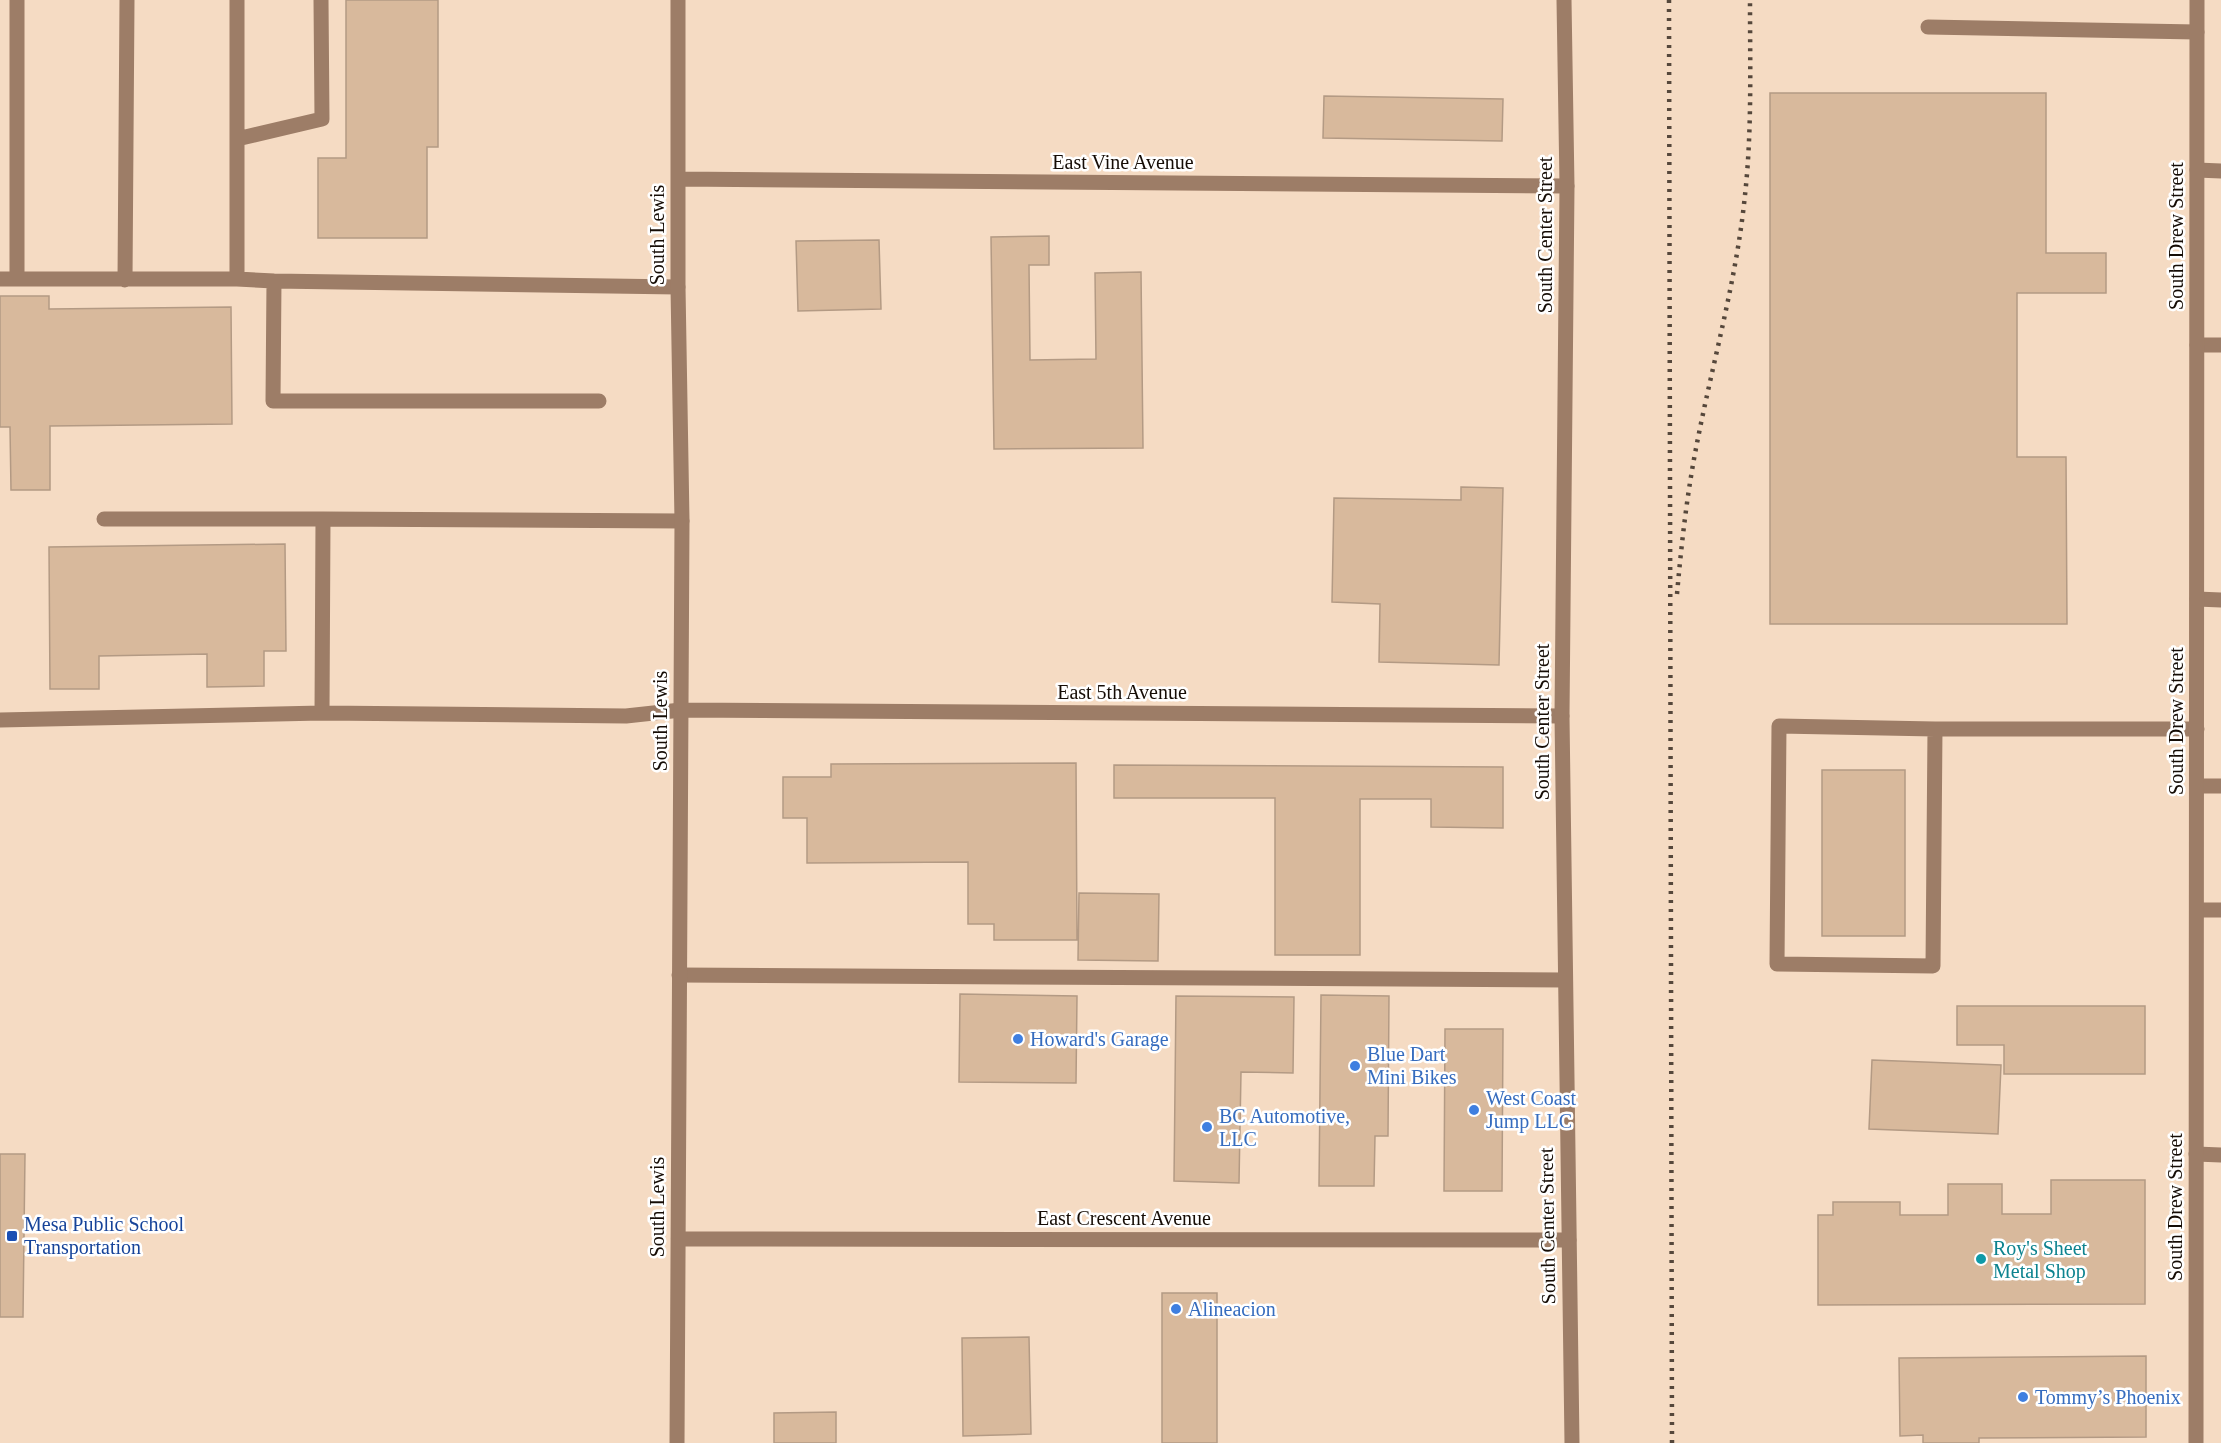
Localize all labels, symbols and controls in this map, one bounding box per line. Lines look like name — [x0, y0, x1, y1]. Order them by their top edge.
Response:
street label: East Vine Avenue — [1052, 151, 1194, 173]
street label: South Center Street — [1534, 156, 1556, 313]
street label: South Drew Street — [2165, 162, 2187, 310]
street label: South Lewis — [646, 185, 668, 285]
street label: South Center Street — [1531, 643, 1553, 800]
street label: South Drew Street — [2165, 647, 2187, 795]
street label: South Lewis — [649, 671, 671, 771]
street label: East 5th Avenue — [1057, 681, 1187, 703]
place label: Howard's Garage — [1030, 1028, 1169, 1051]
marker: Howard's Garage — [1011, 1032, 1025, 1046]
place label: Blue Dart Mini Bikes — [1367, 1043, 1457, 1088]
marker: Blue Dart Mini Bikes — [1348, 1059, 1362, 1073]
place label: West Coast Jump LLC — [1486, 1087, 1576, 1133]
marker: West Coast Jump LLC — [1467, 1103, 1481, 1117]
place label: BC Automotive, LLC — [1219, 1105, 1350, 1150]
marker: BC Automotive, LLC — [1200, 1120, 1214, 1134]
street label: South Drew Street — [2164, 1133, 2186, 1281]
street label: South Center Street — [1535, 1147, 1559, 1305]
street label: South Lewis — [646, 1157, 668, 1257]
street label: East Crescent Avenue — [1037, 1207, 1211, 1229]
place label: Mesa Public School Transportation — [24, 1213, 184, 1259]
marker: Mesa Public School Transportation — [5, 1229, 19, 1243]
place label: Roy's Sheet Metal Shop — [1993, 1237, 2088, 1283]
marker: Roy's Sheet Metal Shop — [1974, 1252, 1988, 1266]
place label: Alineacion — [1188, 1298, 1276, 1320]
marker: Alineacion — [1169, 1302, 1183, 1316]
place label: Tommy’s Phoenix — [2035, 1386, 2181, 1409]
marker: Tommy’s Phoenix — [2016, 1390, 2030, 1404]

